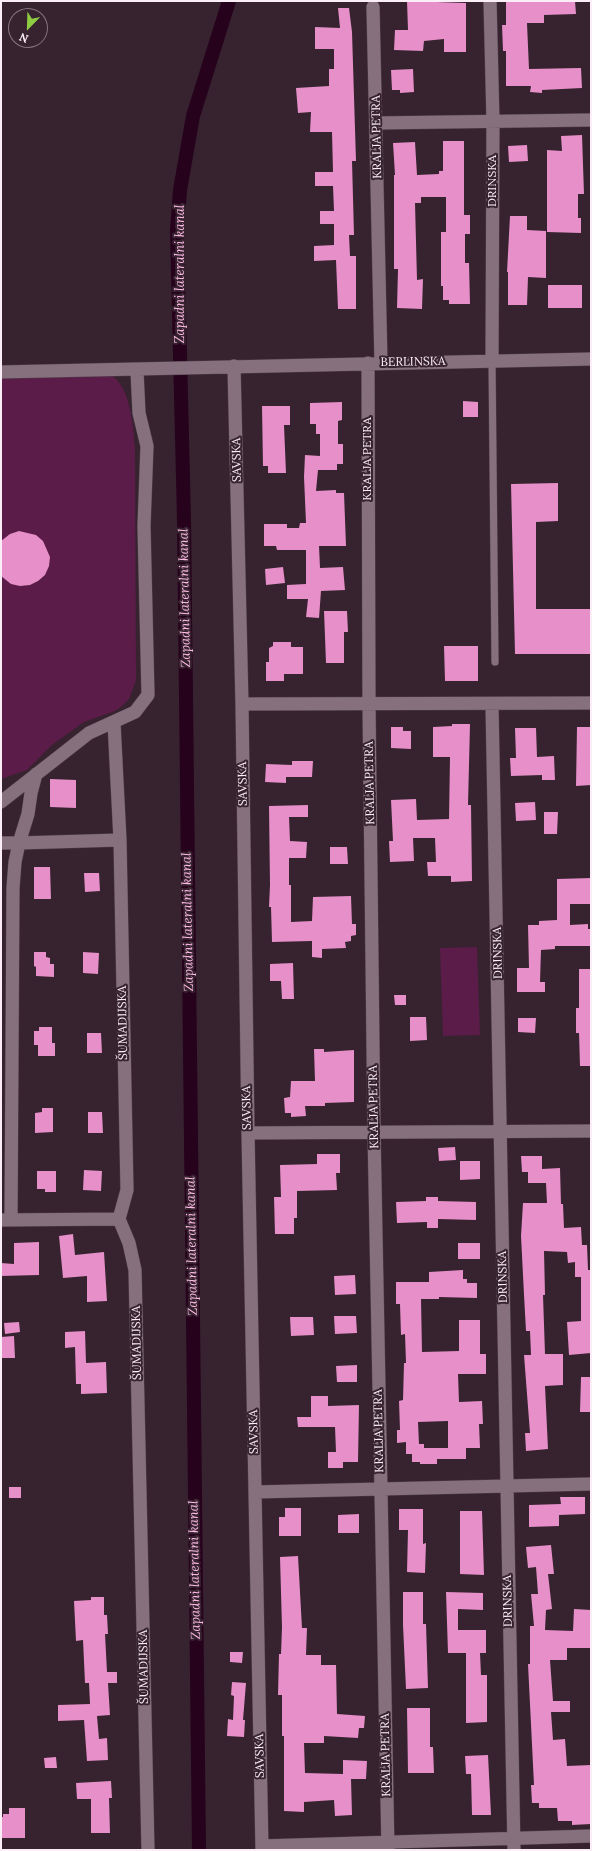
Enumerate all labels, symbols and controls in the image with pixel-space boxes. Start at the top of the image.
north arrow [8,8,48,48]
text: N [17,30,30,46]
street label: KRALJA PETRA [369,95,385,179]
street label: DRINSKA [486,155,500,207]
water label: Zapadni lateralni kanal [172,204,188,344]
street label: BERLINSKA [380,354,446,370]
street label: KRALJA PETRA [361,417,375,501]
street label: SAVSKA [229,438,245,482]
water label: Zapadni lateralni kanal [176,528,194,668]
street label: KRALJA PETRA [362,741,378,825]
street label: SAVSKA [235,762,251,806]
water label: Zapadni lateralni kanal [179,852,197,992]
street label: DRINSKA [490,927,506,979]
street label: ŠUMADIJSKA [115,986,131,1060]
street label: KRALJA PETRA [366,1065,382,1149]
street label: SAVSKA [239,1086,255,1130]
water label: Zapadni lateralni kanal [183,1176,201,1316]
street label: DRINSKA [495,1251,511,1303]
street label: ŠUMADIJSKA [129,1306,145,1380]
street label: KRALJA PETRA [371,1389,387,1473]
street label: SAVSKA [246,1410,262,1454]
water label: Zapadni lateralni kanal [186,1500,204,1640]
street label: DRINSKA [500,1575,516,1627]
street label: ŠUMADIJSKA [136,1630,152,1704]
street label: KRALJA PETRA [378,1713,394,1797]
street label: SAVSKA [252,1734,268,1778]

